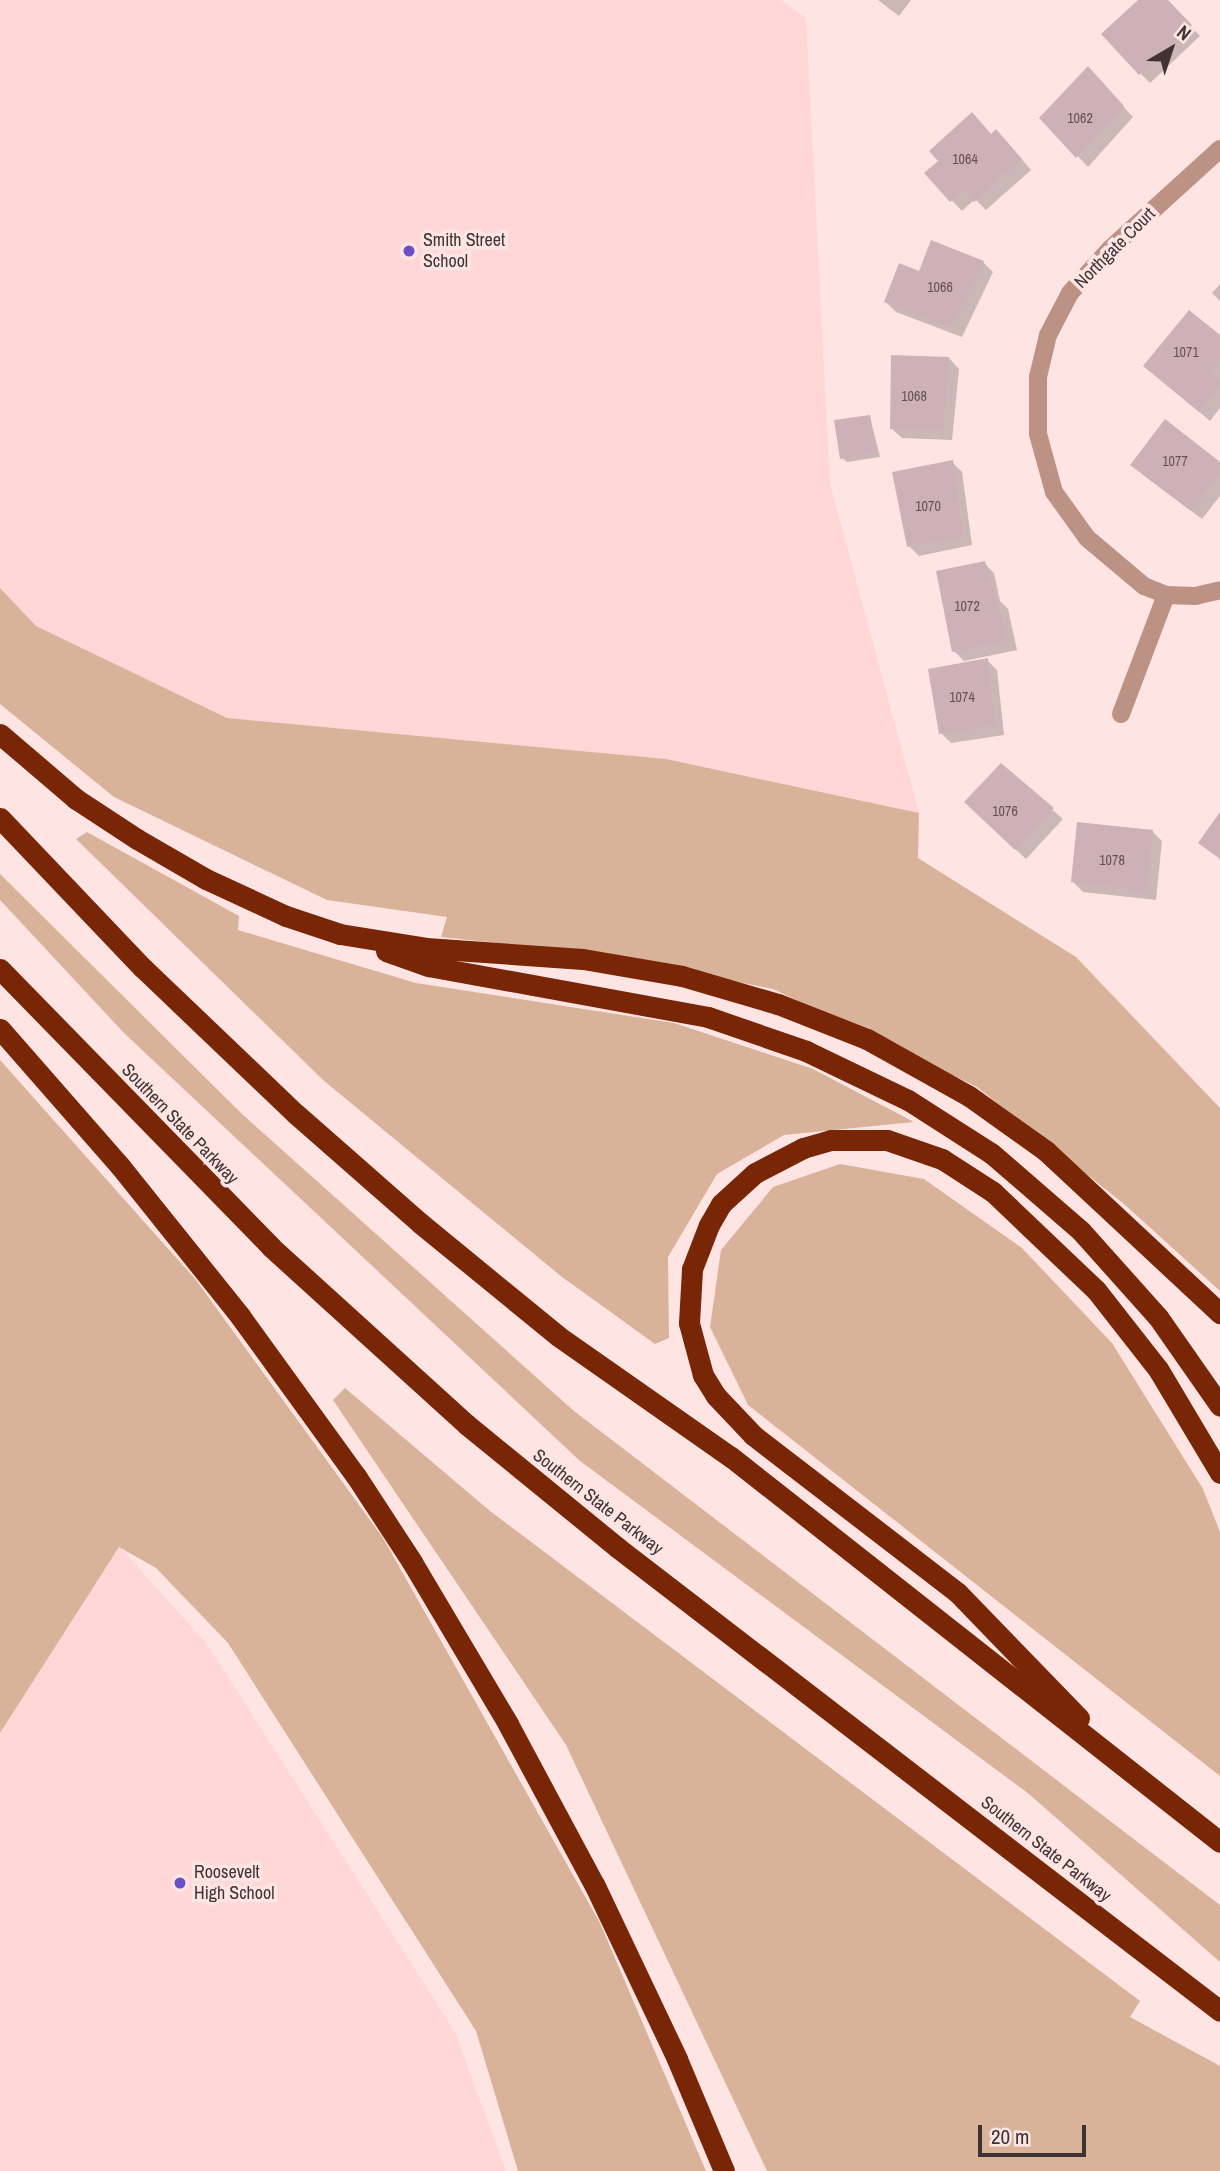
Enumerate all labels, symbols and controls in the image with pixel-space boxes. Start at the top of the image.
north arrow [1136,14,1206,84]
text: N [1172,19,1197,46]
house number: 1062 [1067,110,1093,126]
house number: 1064 [952,151,978,167]
street label: Northgate Court [1070,203,1160,293]
place label: Smith Street School [423,230,505,272]
marker: Smith Street School [401,243,417,259]
house number: 1066 [927,279,953,295]
house number: 1071 [1173,344,1199,360]
house number: 1068 [901,388,927,404]
house number: 1077 [1162,453,1188,469]
house number: 1070 [915,498,941,514]
house number: 1072 [954,598,980,614]
house number: 1074 [949,689,975,705]
house number: 1076 [992,803,1018,819]
house number: 1078 [1099,852,1125,868]
street label: Southern State Parkway [117,1059,243,1189]
street label: Southern State Parkway [529,1444,667,1560]
street label: Southern State Parkway [977,1791,1115,1907]
place label: Roosevelt High School [194,1862,274,1904]
marker: Roosevelt High School [172,1875,188,1891]
scale bar [982,2112,1090,2156]
text: 20 m [991,2122,1029,2151]

